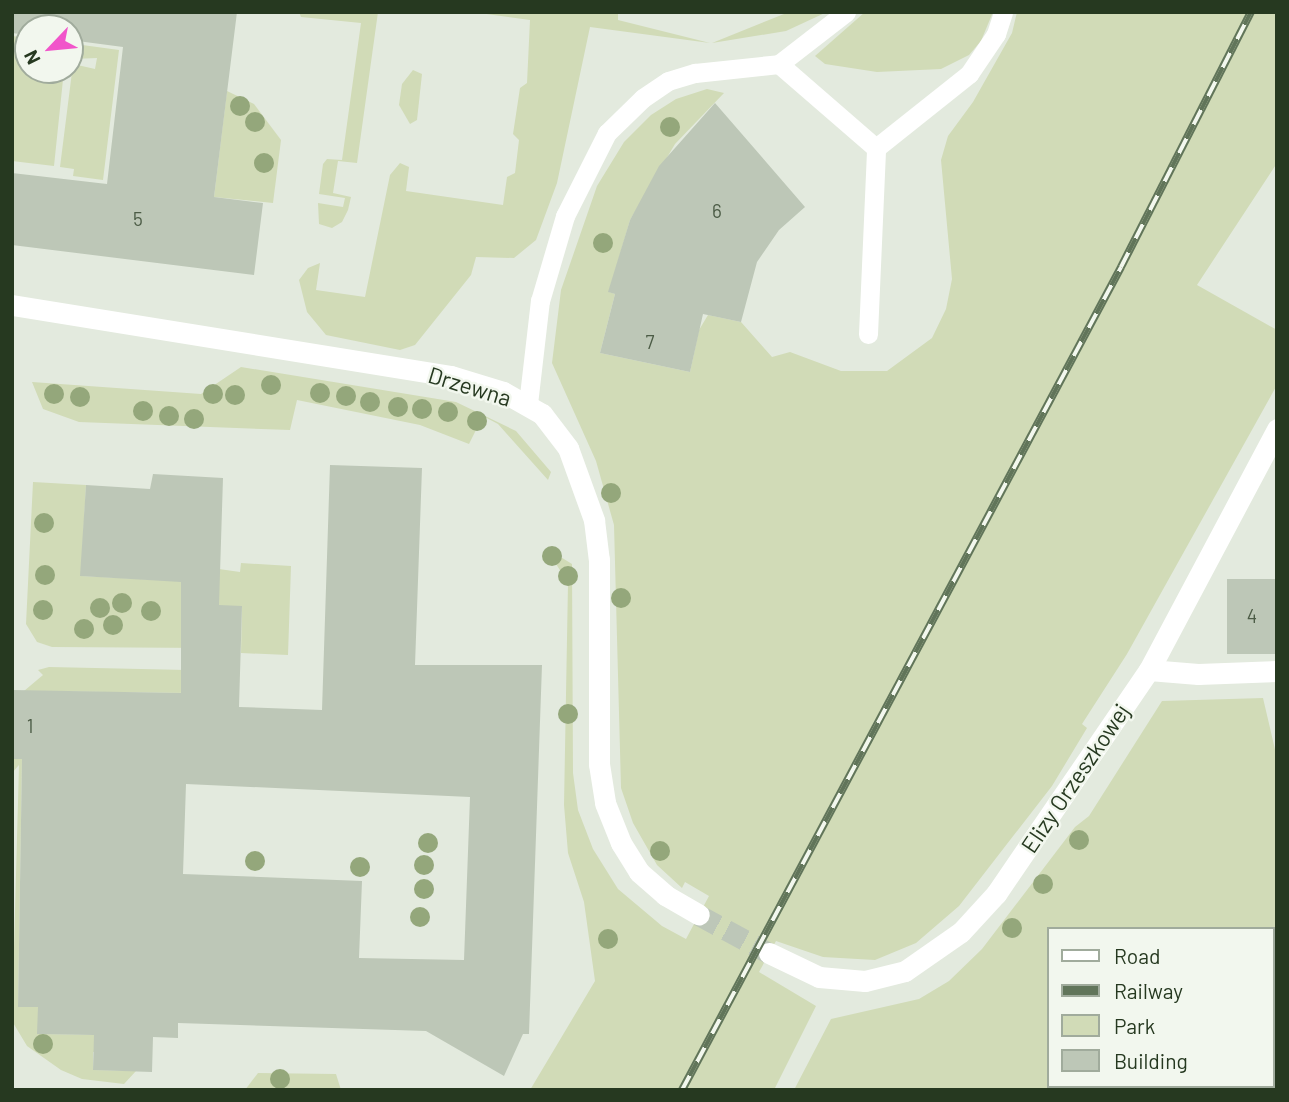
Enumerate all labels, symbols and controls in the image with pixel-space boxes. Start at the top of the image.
north arrow [14,14,84,84]
text: N [18,47,45,68]
house number: 6 [712,200,722,222]
house number: 5 [133,208,143,230]
house number: 7 [646,331,654,353]
street label: Drzewna [425,360,515,412]
house number: 4 [1247,605,1257,627]
street label: Elizy Orzeszkowej [1015,698,1135,858]
house number: 1 [27,715,33,737]
legend [1048,927,1275,1088]
text: Road [1114,943,1160,968]
text: Railway [1114,978,1183,1003]
text: Park [1114,1013,1155,1038]
text: Building [1114,1048,1188,1073]

